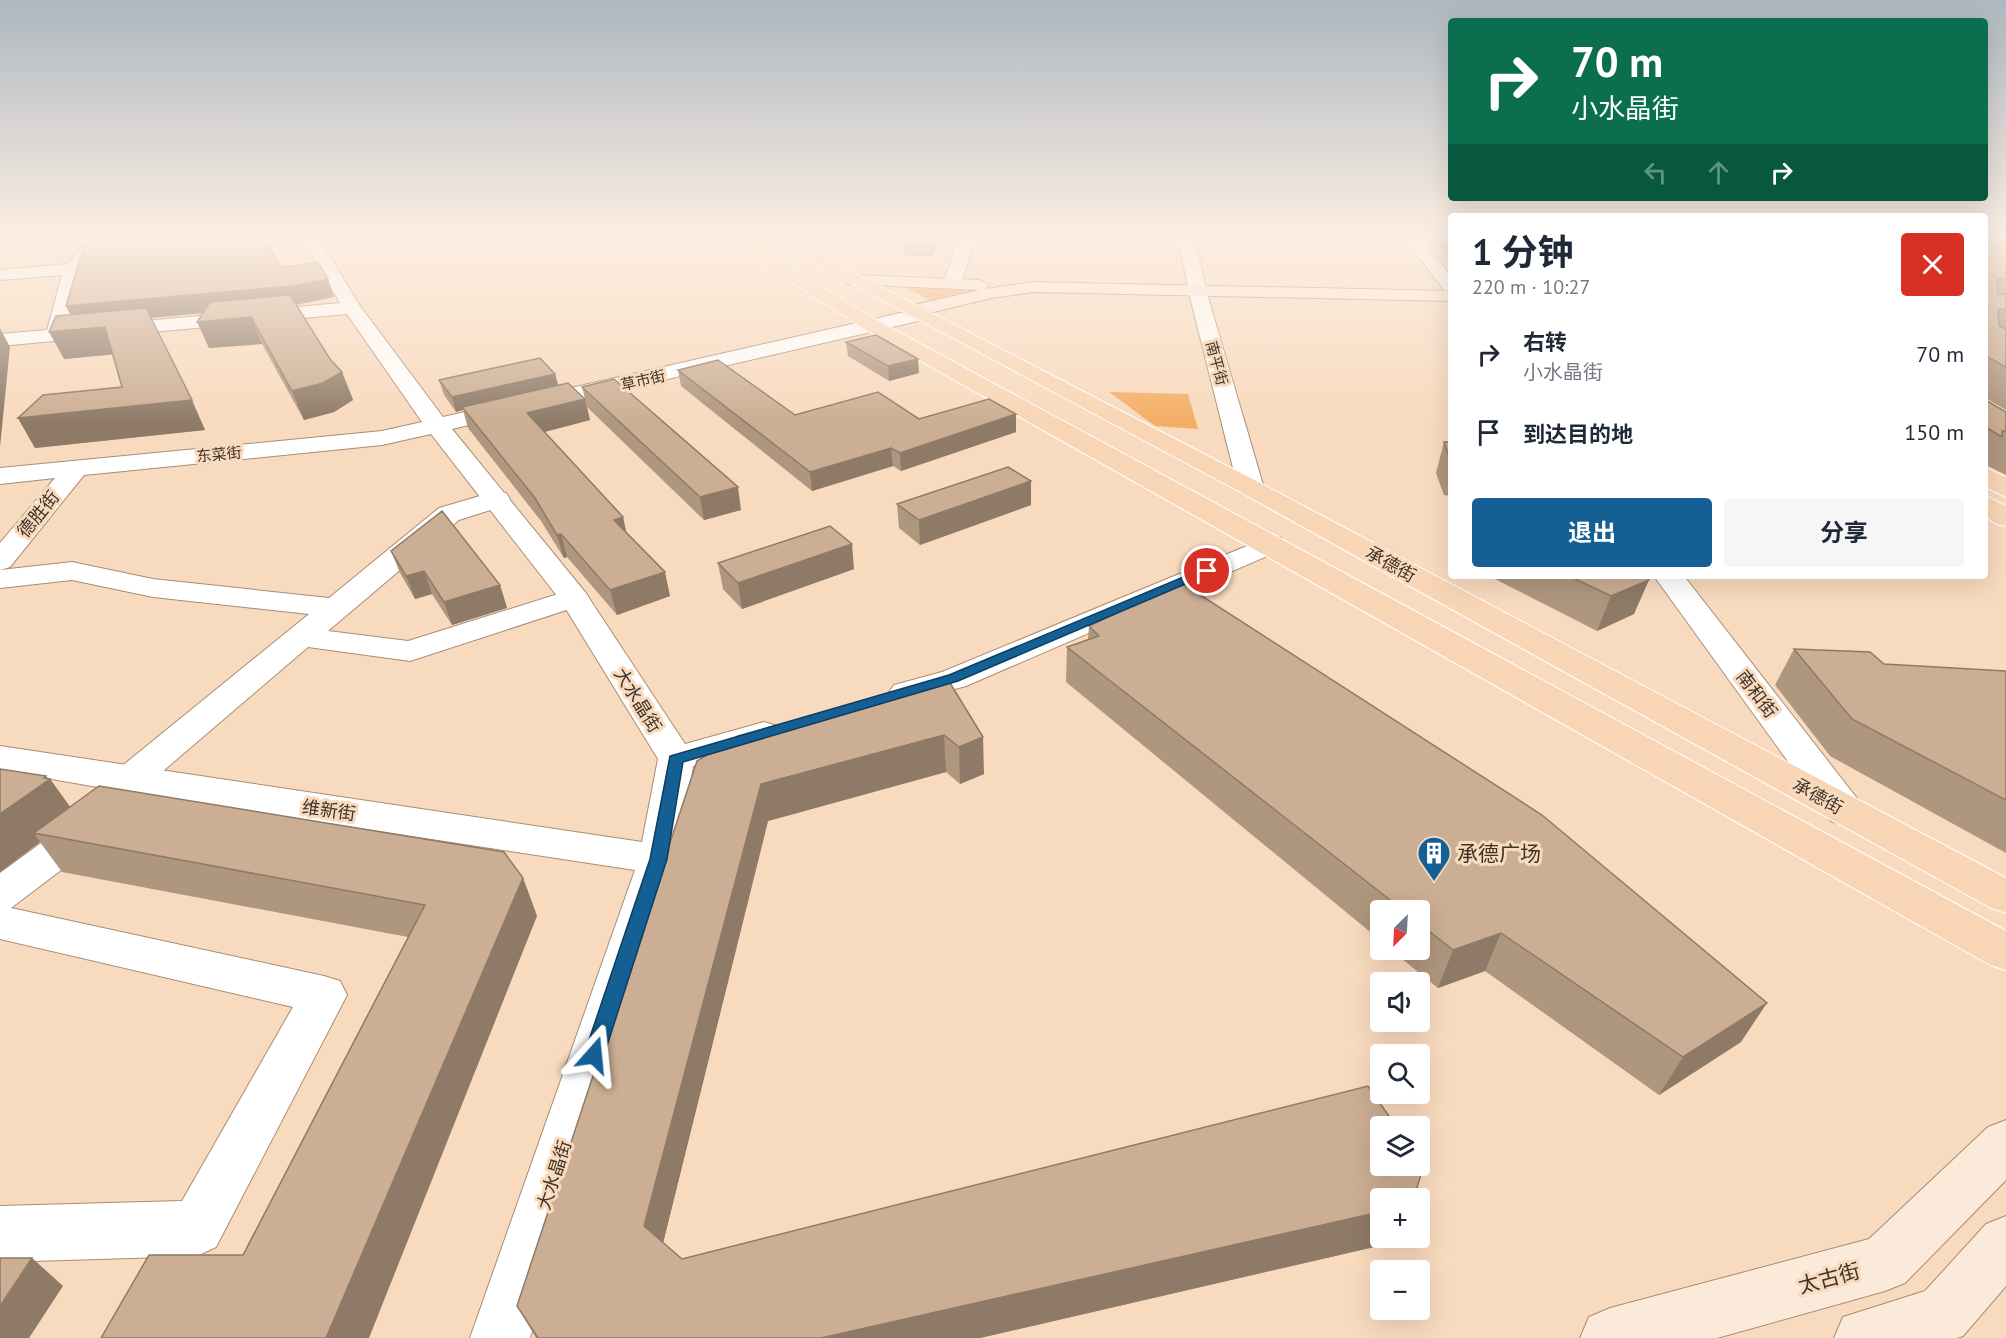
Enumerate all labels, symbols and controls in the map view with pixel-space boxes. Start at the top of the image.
text: 70 m [1571,34,1663,89]
icon: right [1472,42,1550,120]
text: 小水晶街 [1571,91,1679,125]
icon: left [1639,156,1672,189]
icon: ahead [1702,156,1735,189]
icon: right [1765,156,1798,189]
text: 1 分钟 [1472,228,1574,275]
button: close [1901,233,1964,296]
text: 220 m · 10:27 [1472,274,1590,300]
text: 右转 [1523,328,1567,356]
icon: right [1472,338,1505,371]
street label: 南平街 [1202,339,1232,387]
text: 70 m [1916,340,1964,368]
text: 小水晶街 [1523,359,1603,385]
street label: 草市街 [619,366,667,394]
icon: arrive [1472,416,1505,449]
text: 150 m [1904,418,1964,446]
text: 到达目的地 [1523,420,1633,448]
street label: 东菜街 [196,443,242,465]
street label: 德胜街 [12,486,64,542]
button: 退出 [1472,498,1712,567]
button: 分享 [1724,498,1964,567]
street label: 承德街 [1362,541,1420,587]
pin [1181,545,1232,596]
icon: arrive [1190,554,1223,587]
street label: 大水晶街 [609,663,667,737]
street label: 南和街 [1732,666,1782,722]
street label: 承德街 [1789,773,1847,819]
street label: 维新街 [301,795,357,825]
building icon: 承德广场 [1416,835,1452,882]
place label: 承德广场 [1457,840,1541,867]
north arrow [1370,900,1430,960]
map controls [1370,900,1430,1320]
button: sound [1370,972,1430,1032]
position arrow [562,1023,626,1087]
button: search [1370,1044,1430,1104]
button: layers [1370,1116,1430,1176]
street label: 大水晶街 [532,1137,576,1213]
button: + [1370,1188,1430,1248]
street label: 太古街 [1795,1257,1863,1299]
button: − [1370,1260,1430,1320]

